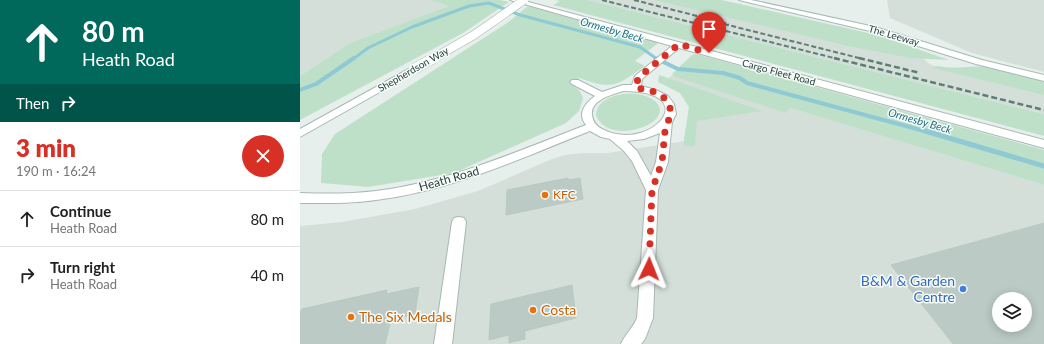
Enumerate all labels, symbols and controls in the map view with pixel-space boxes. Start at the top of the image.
pin [692,12,726,53]
text: 80 m [82,14,145,48]
water label: Ormesby Beck [579,14,646,45]
icon: ahead [16,16,68,68]
icon: arrive [698,18,720,40]
street label: The Leeway [867,22,922,48]
street label: Shepherdson Way [376,44,451,94]
text: Heath Road [82,48,175,70]
street label: Cargo Fleet Road [741,56,817,88]
icon: right [57,92,79,114]
text: Then [16,94,49,112]
water label: Ormesby Beck [887,105,954,136]
text: 3 min [16,133,76,162]
button: close [242,135,284,177]
text: 190 m · 16:24 [16,163,96,179]
street label: Heath Road [417,163,481,194]
place label: KFC [553,187,576,202]
marker: KFC [540,190,550,200]
text: Continue [50,202,111,220]
icon: ahead [16,208,38,230]
text: 80 m [250,210,284,228]
text: Heath Road [50,220,117,236]
position arrow [628,248,670,290]
text: Turn right [50,258,115,276]
icon: right [16,264,38,286]
text: 40 m [250,266,284,284]
place label: B&M & Garden Centre [861,272,955,305]
text: Heath Road [50,276,117,292]
marker: B&M & Garden Centre [958,284,968,294]
map controls [992,292,1032,332]
button: layers [992,292,1032,332]
place label: Costa [541,301,576,318]
marker: Costa [528,305,538,315]
place label: The Six Medals [359,308,452,325]
marker: The Six Medals [346,312,356,322]

